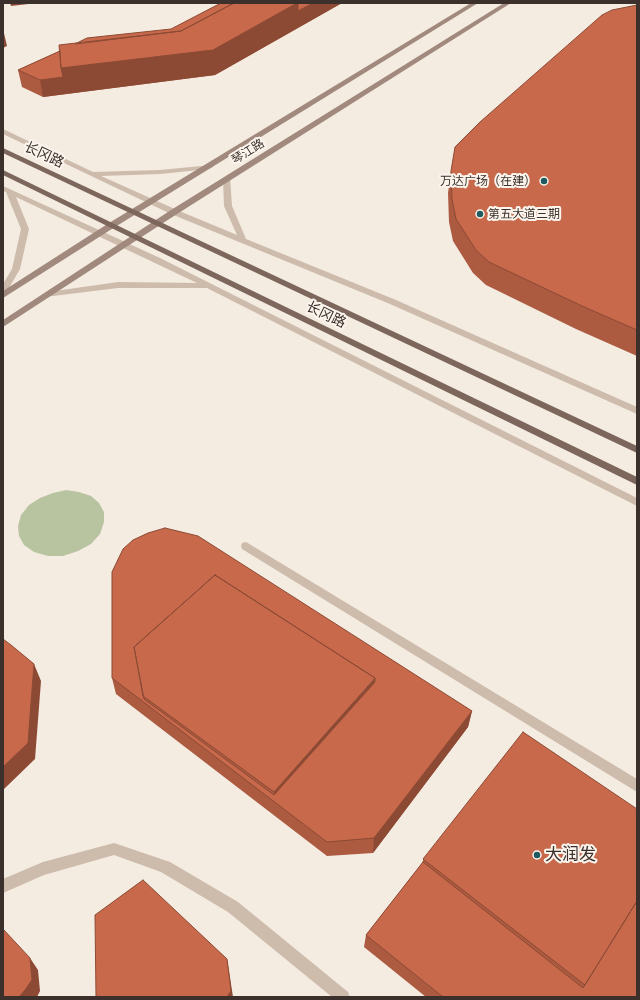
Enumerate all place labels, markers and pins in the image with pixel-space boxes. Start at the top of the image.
place label: 万达广场（在建） [440,174,536,188]
marker: 万达广场（在建） [539,176,549,186]
place label: 第五大道三期 [488,207,560,221]
marker: 第五大道三期 [475,209,485,219]
place label: 大润发 [545,845,596,865]
marker: 大润发 [532,850,542,860]

